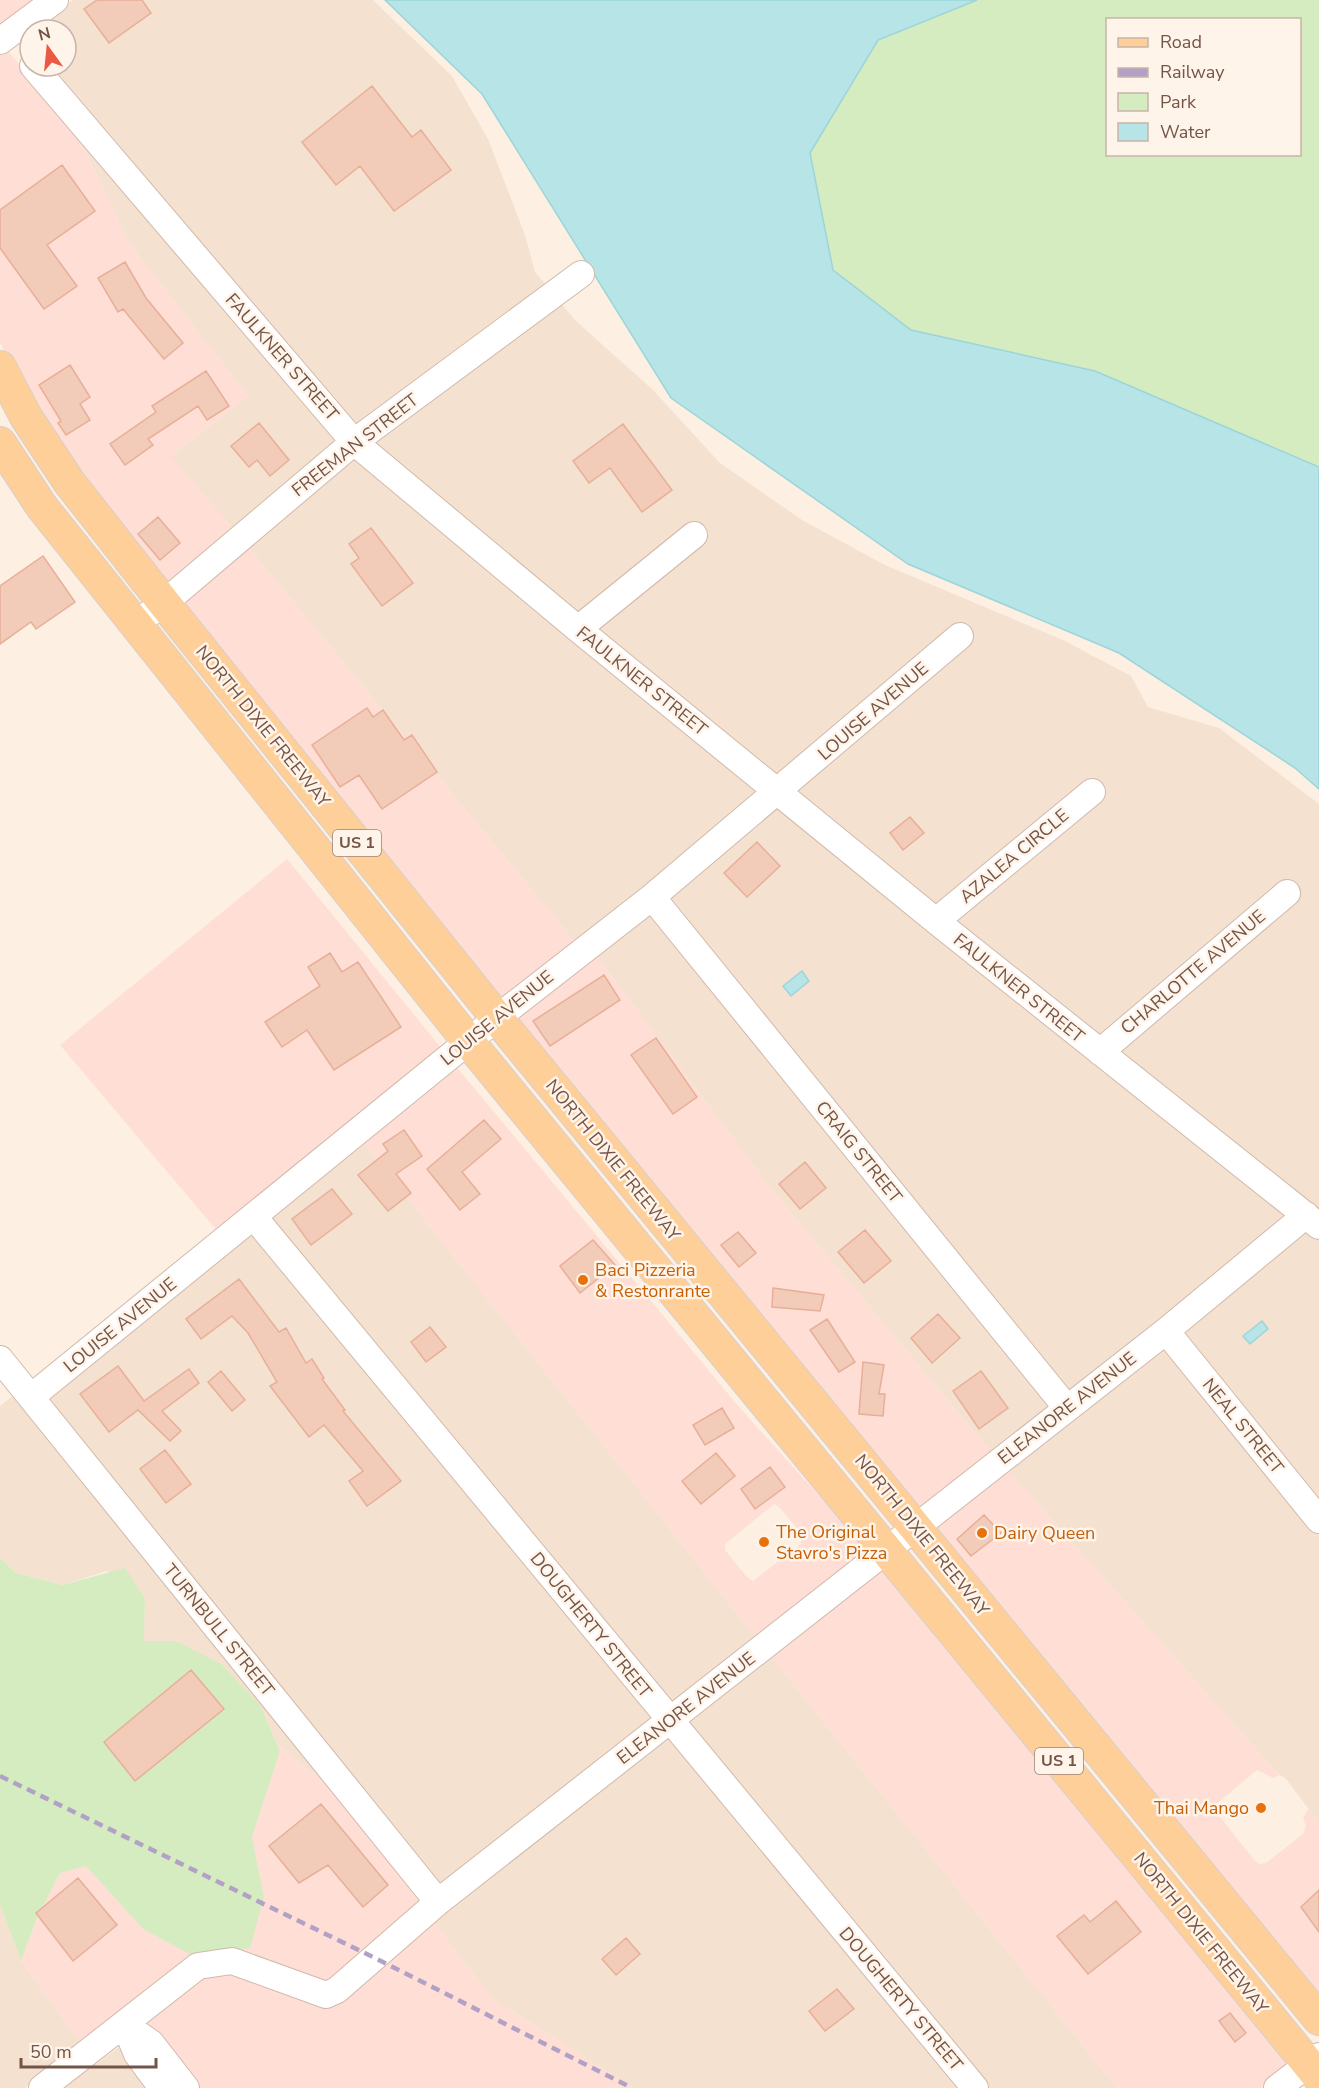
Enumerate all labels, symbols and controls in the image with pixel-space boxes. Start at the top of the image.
north arrow [18,18,78,78]
legend [1106,18,1301,156]
text: N [36,22,53,47]
text: Road [1160,30,1202,54]
text: Railway [1160,60,1225,84]
text: Park [1160,90,1197,114]
text: Water [1160,120,1211,144]
street label: FAULKNER STREET [220,288,344,426]
street label: FREEMAN STREET [287,388,423,502]
street label: FAULKNER STREET [572,621,713,741]
street label: NORTH DIXIE FREEWAY [190,640,336,812]
street label: LOUISE AVENUE [813,656,933,766]
street label: AZALEA CIRCLE [954,803,1074,909]
road number: US 1 [333,830,381,856]
street label: CHARLOTTE AVENUE [1116,904,1270,1040]
street label: FAULKNER STREET [949,928,1090,1048]
street label: LOUISE AVENUE [436,965,558,1071]
street label: NORTH DIXIE FREEWAY [540,1074,686,1246]
street label: CRAIG STREET [810,1096,908,1208]
place label: Baci Pizzeria & Restonrante [595,1258,710,1303]
street label: LOUISE AVENUE [59,1272,181,1378]
marker: Baci Pizzeria & Restonrante [576,1273,590,1287]
street label: ELEANORE AVENUE [993,1346,1141,1470]
street label: NEAL STREET [1197,1373,1289,1479]
street label: NORTH DIXIE FREEWAY [849,1449,995,1621]
place label: The Original Stavro's Pizza [776,1520,887,1565]
place label: Dairy Queen [994,1521,1095,1545]
marker: Dairy Queen [975,1526,989,1540]
marker: The Original Stavro's Pizza [757,1535,771,1549]
street label: DOUGHERTY STREET [525,1547,657,1703]
street label: TURNBULL STREET [158,1559,280,1701]
street label: ELEANORE AVENUE [612,1646,760,1770]
road number: US 1 [1035,1748,1083,1774]
place label: Thai Mango [1154,1796,1249,1820]
marker: Thai Mango [1254,1801,1268,1815]
street label: NORTH DIXIE FREEWAY [1128,1847,1274,2019]
street label: DOUGHERTY STREET [834,1922,968,2076]
scale bar [21,2031,156,2069]
text: 50 m [30,2040,72,2064]

